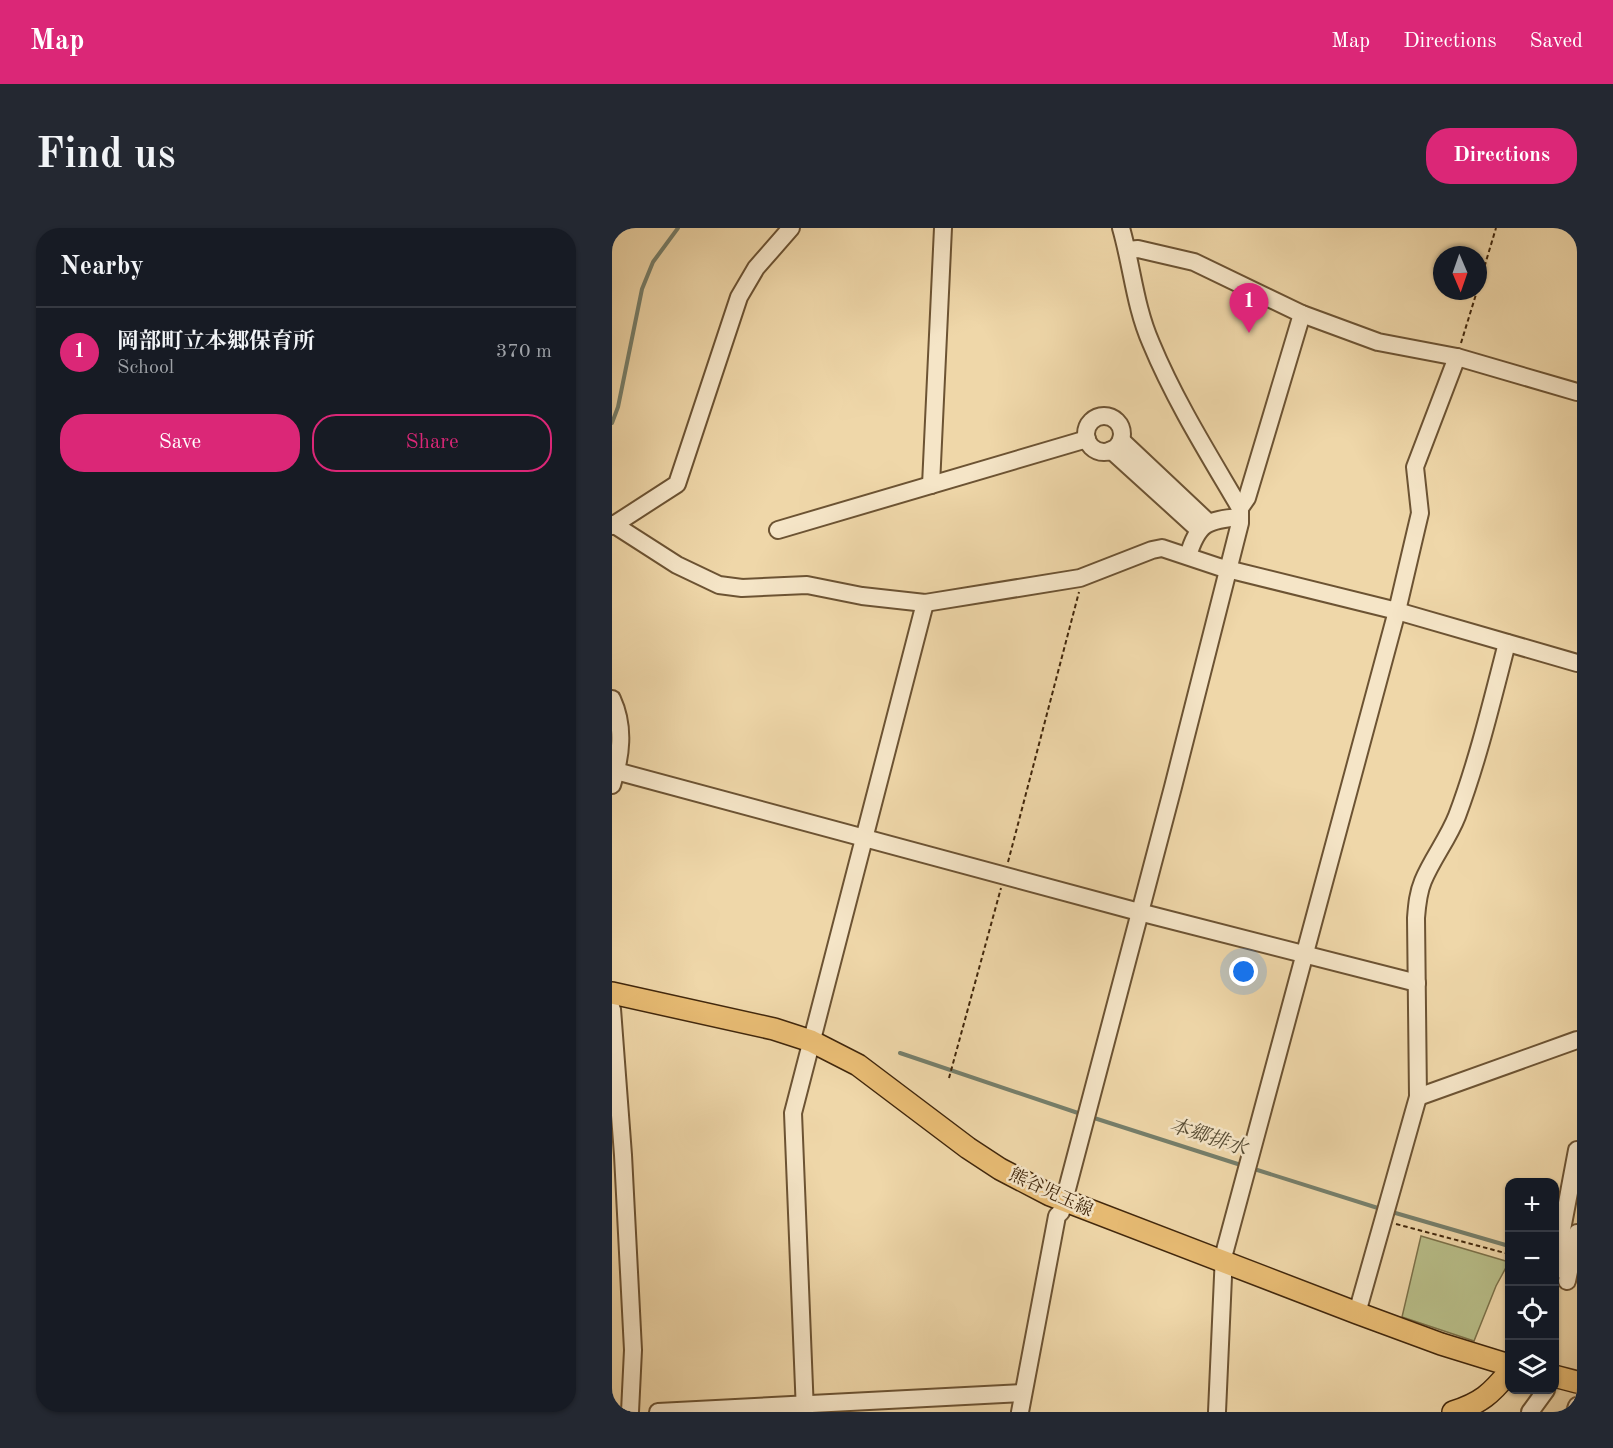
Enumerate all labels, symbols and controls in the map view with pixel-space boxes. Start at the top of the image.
text: Map [30,28,84,56]
text: Map [1331,31,1370,52]
text: Directions [1403,31,1497,52]
text: Saved [1530,31,1583,52]
button: Directions [1426,128,1577,184]
text: Find us [36,135,175,177]
north arrow [1433,246,1487,300]
text: Nearby [60,254,144,280]
pin: 1 [1230,284,1268,333]
text: 岡部町立本郷保育所 [117,331,315,353]
text: 1 [74,342,85,362]
text: 370 m [496,342,552,362]
text: School [117,358,174,378]
button: Save [60,414,300,472]
button: Share [312,414,552,472]
your location [1229,957,1258,986]
water label: 本郷排水 [1167,1114,1252,1160]
street label: 熊谷児玉線 [1006,1164,1096,1220]
map controls [1505,1178,1559,1394]
button: + [1505,1178,1559,1232]
button: − [1505,1232,1559,1286]
button: locate [1505,1286,1559,1340]
button: layers [1505,1340,1559,1394]

